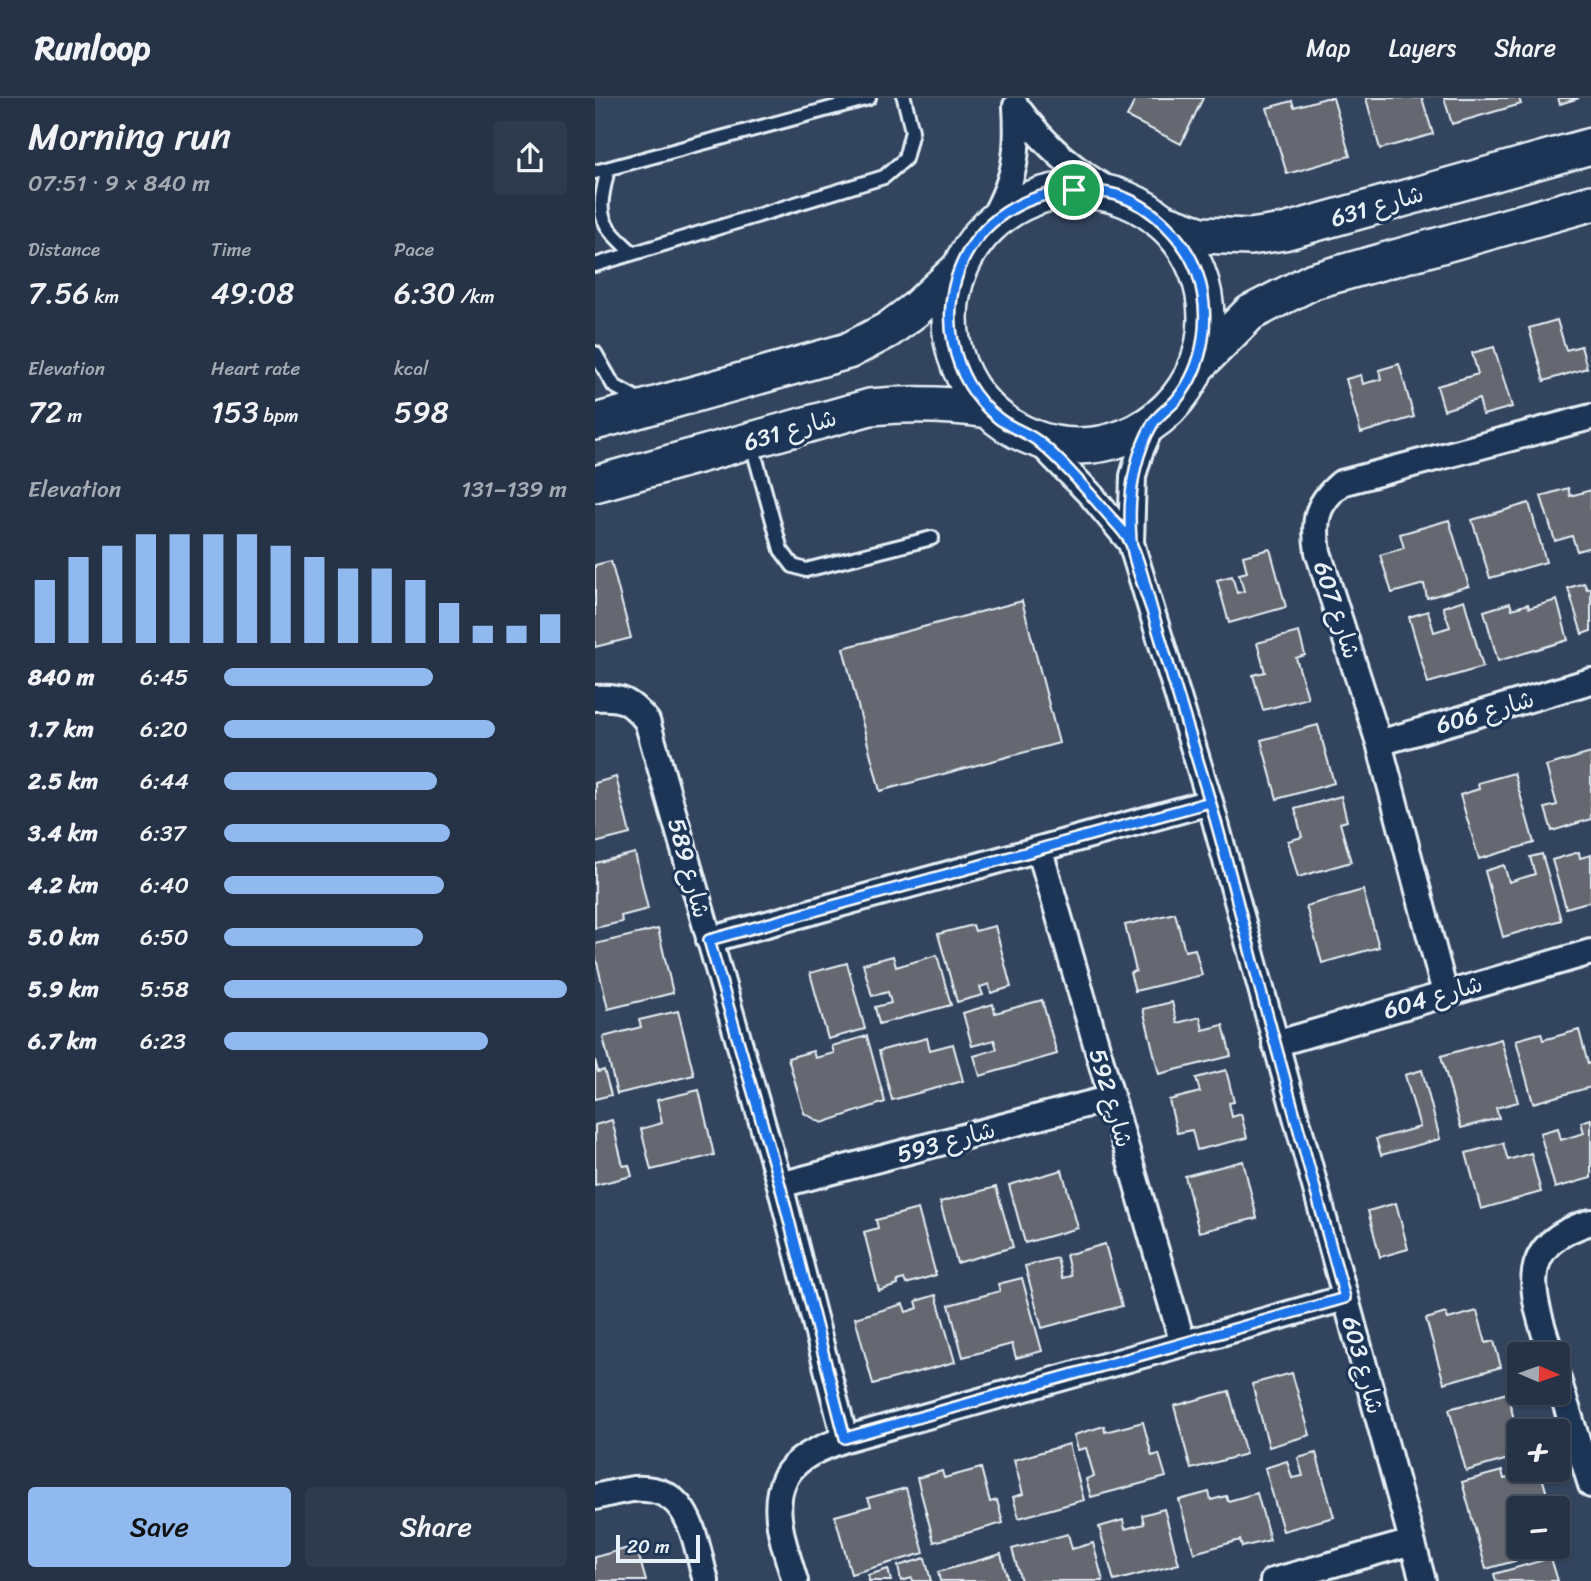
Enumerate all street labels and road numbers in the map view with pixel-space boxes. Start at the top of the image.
street label: شارع 631 [1325,173,1429,239]
street label: شارع 631 [738,397,842,463]
street label: شارع 607 [1301,556,1373,664]
street label: شارع 606 [1431,678,1539,746]
street label: شارع 589 [656,813,722,923]
street label: شارع 604 [1378,963,1488,1031]
street label: شارع 592 [1077,1043,1145,1153]
street label: شارع 593 [892,1109,1000,1175]
street label: شارع 603 [1330,1311,1396,1419]

